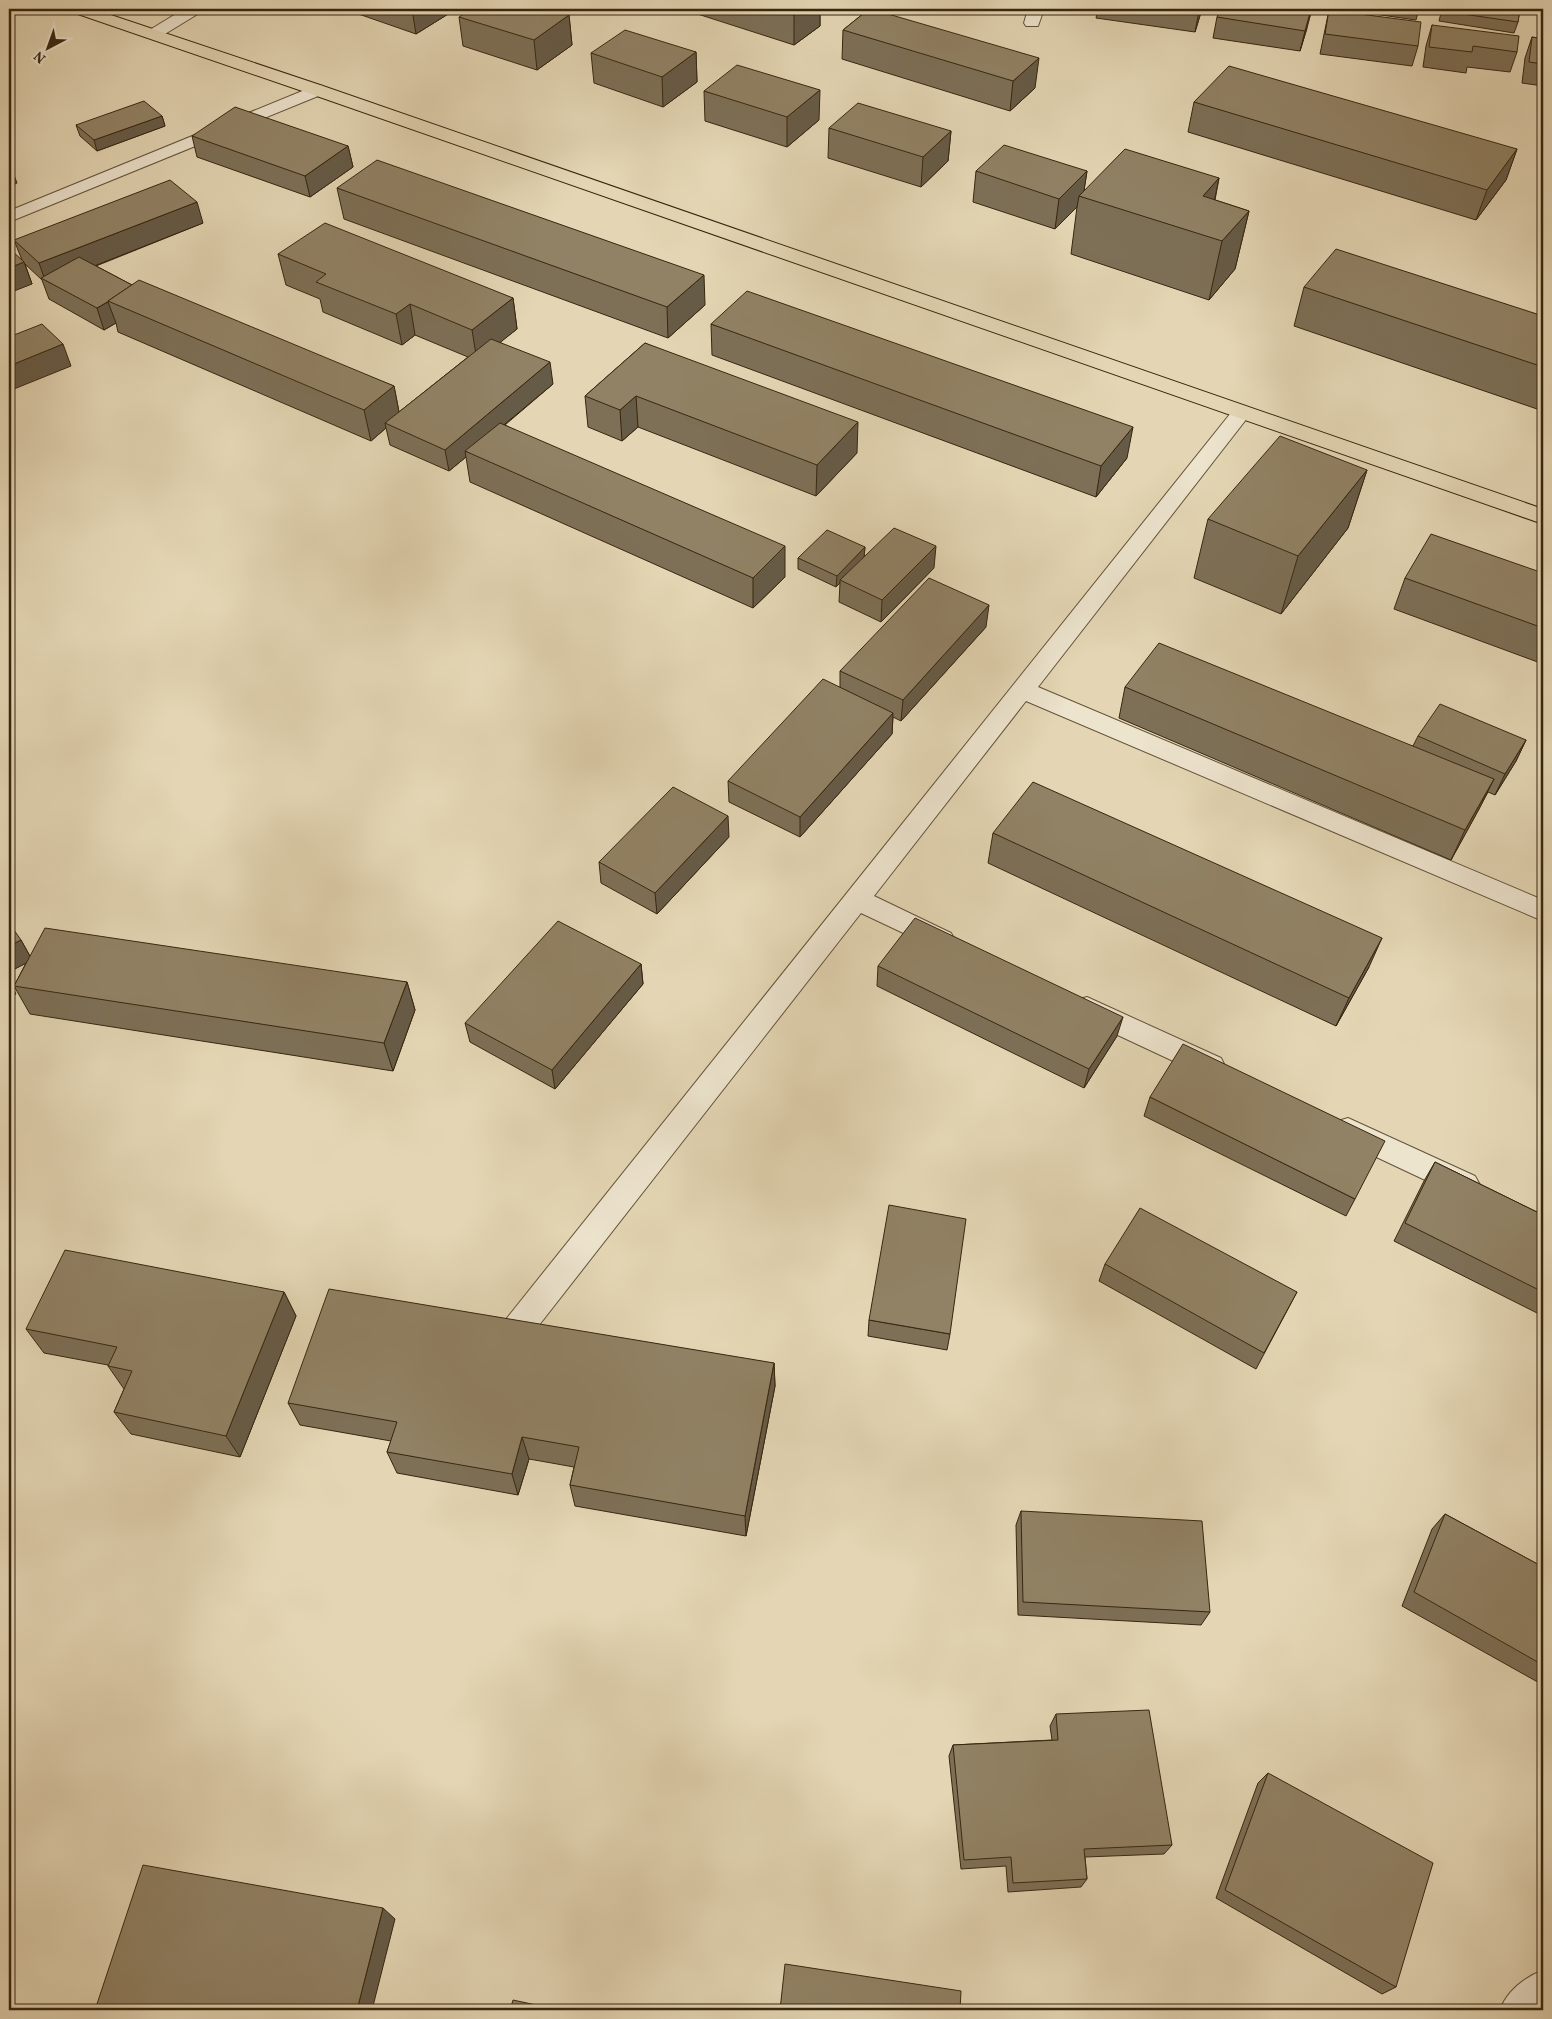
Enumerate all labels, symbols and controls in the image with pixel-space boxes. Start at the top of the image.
north arrow [22,22,72,72]
text: N [30,46,51,67]

